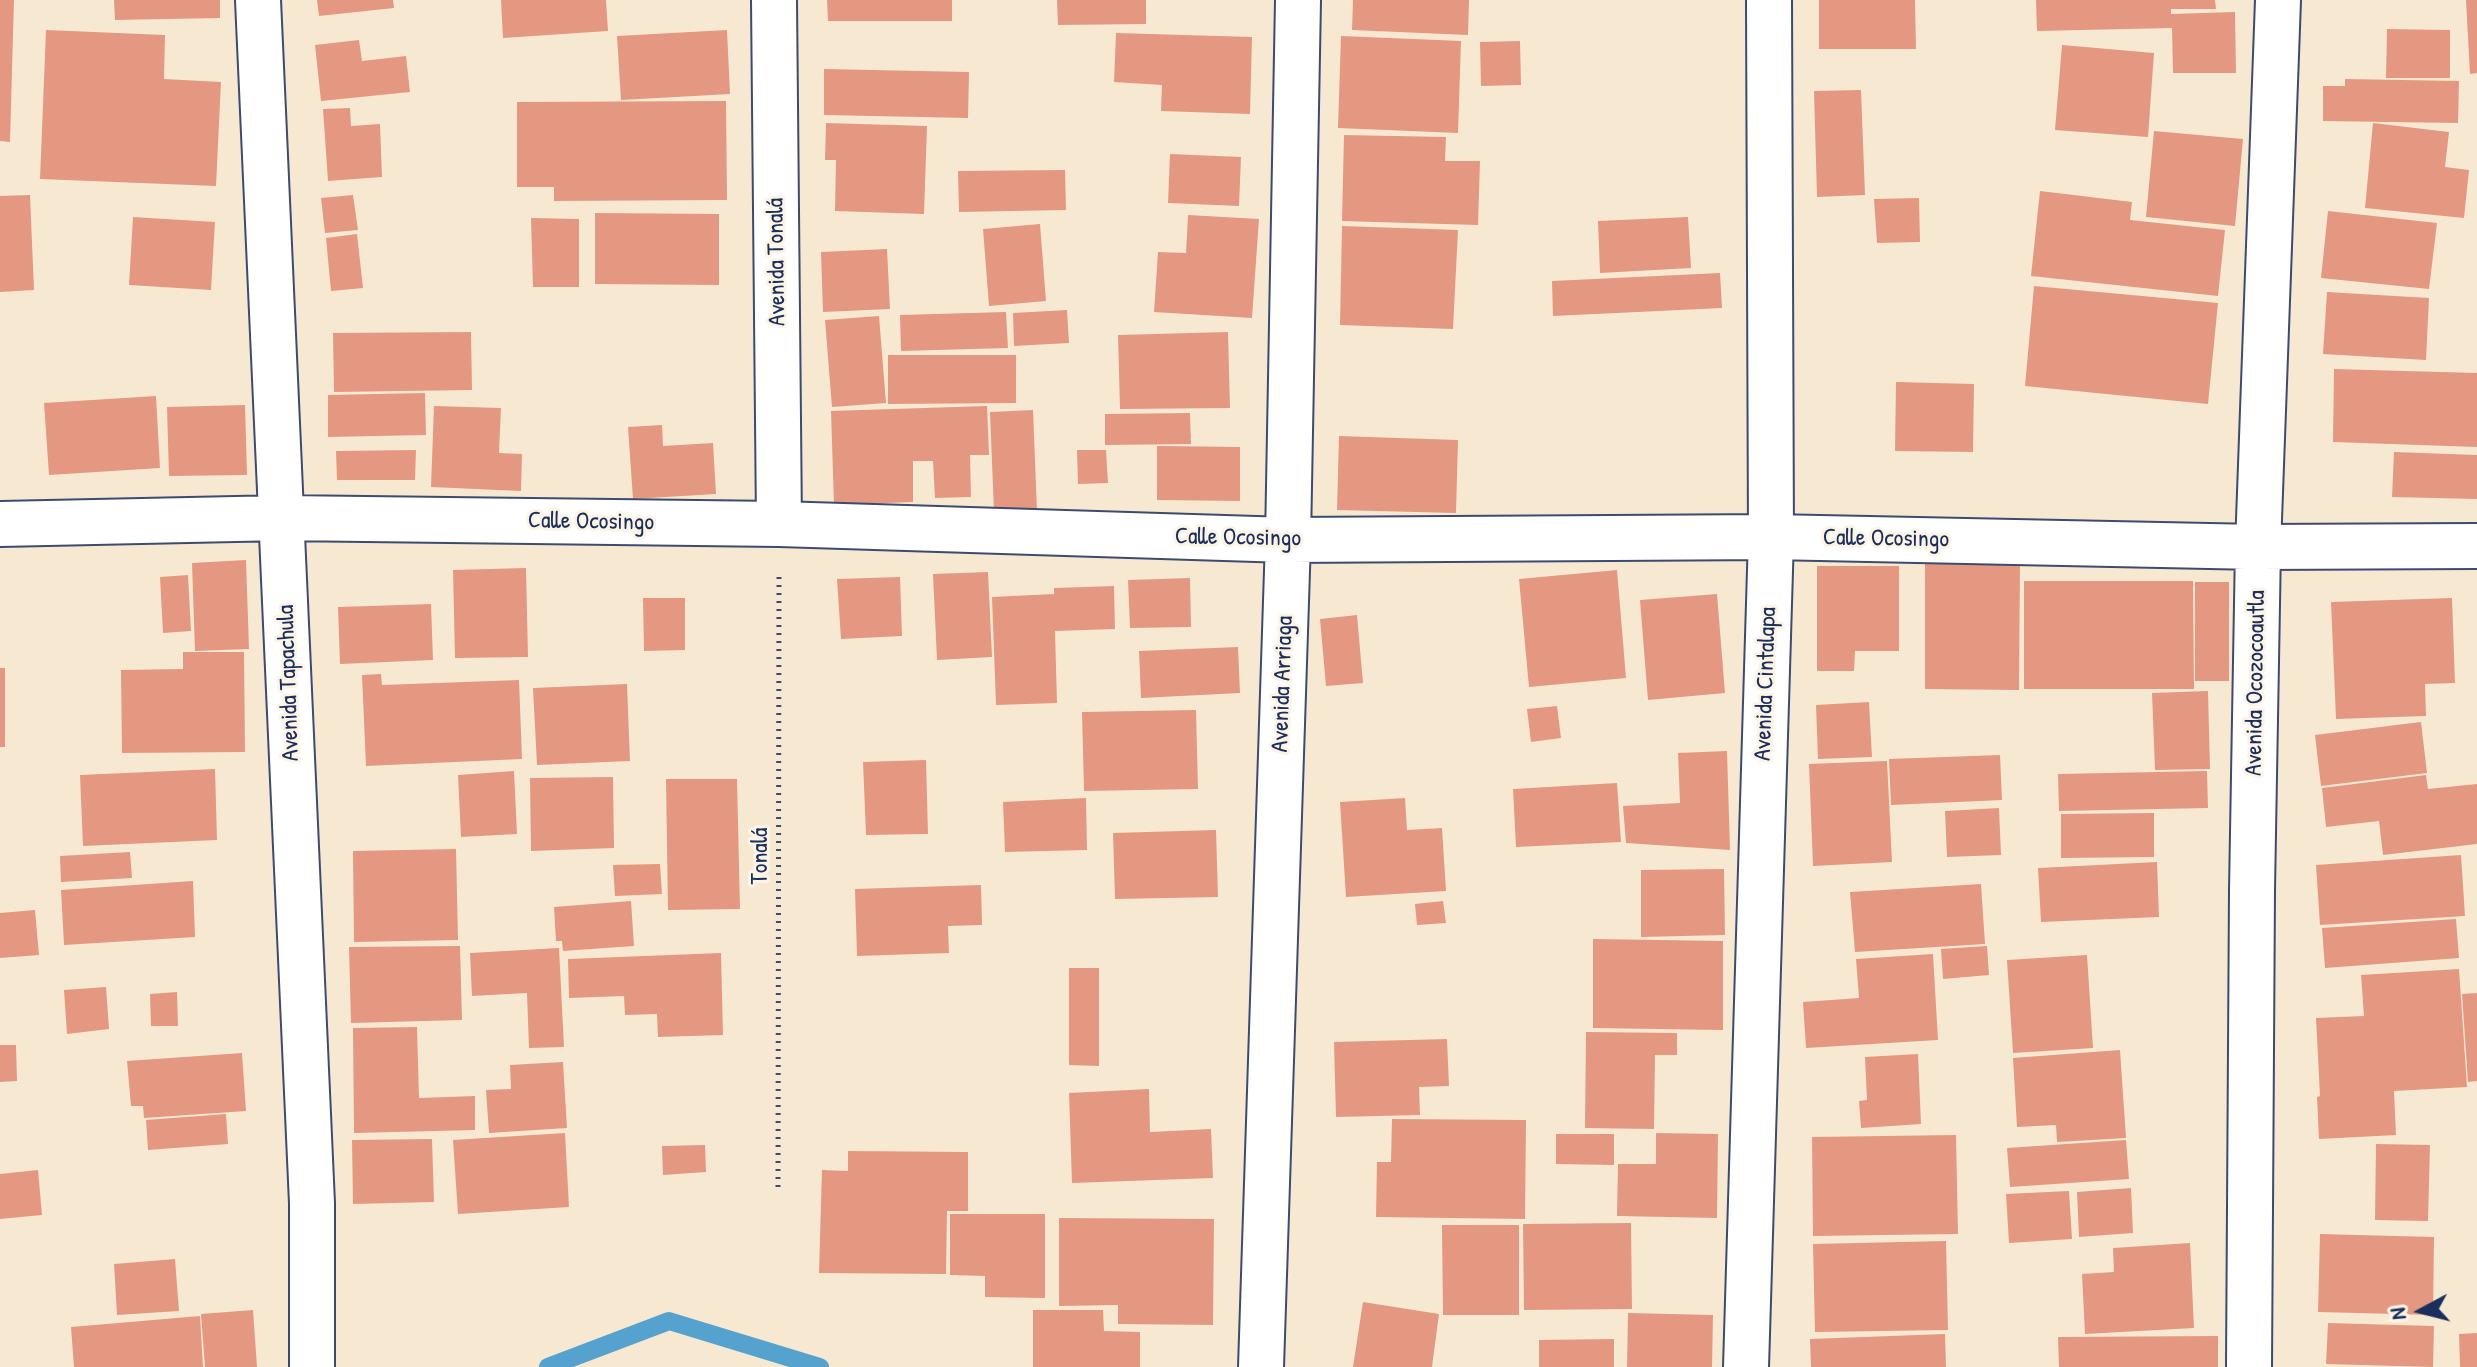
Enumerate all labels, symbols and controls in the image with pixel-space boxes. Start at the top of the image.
street label: Avenida Tonalá [761,198,793,326]
street label: Calle Ocosingo [528,507,654,537]
street label: Calle Ocosingo [1175,523,1301,553]
street label: Calle Ocosingo [1823,524,1949,554]
street label: Avenida Ocozocoautla [2240,590,2272,776]
street label: Avenida Tapachula [272,604,306,762]
street label: Avenida Cintalapa [1749,607,1783,761]
street label: Avenida Arriaga [1266,615,1300,753]
street label: Tonalá [747,828,775,884]
north arrow [2381,1271,2461,1351]
text: N [2382,1306,2413,1322]

